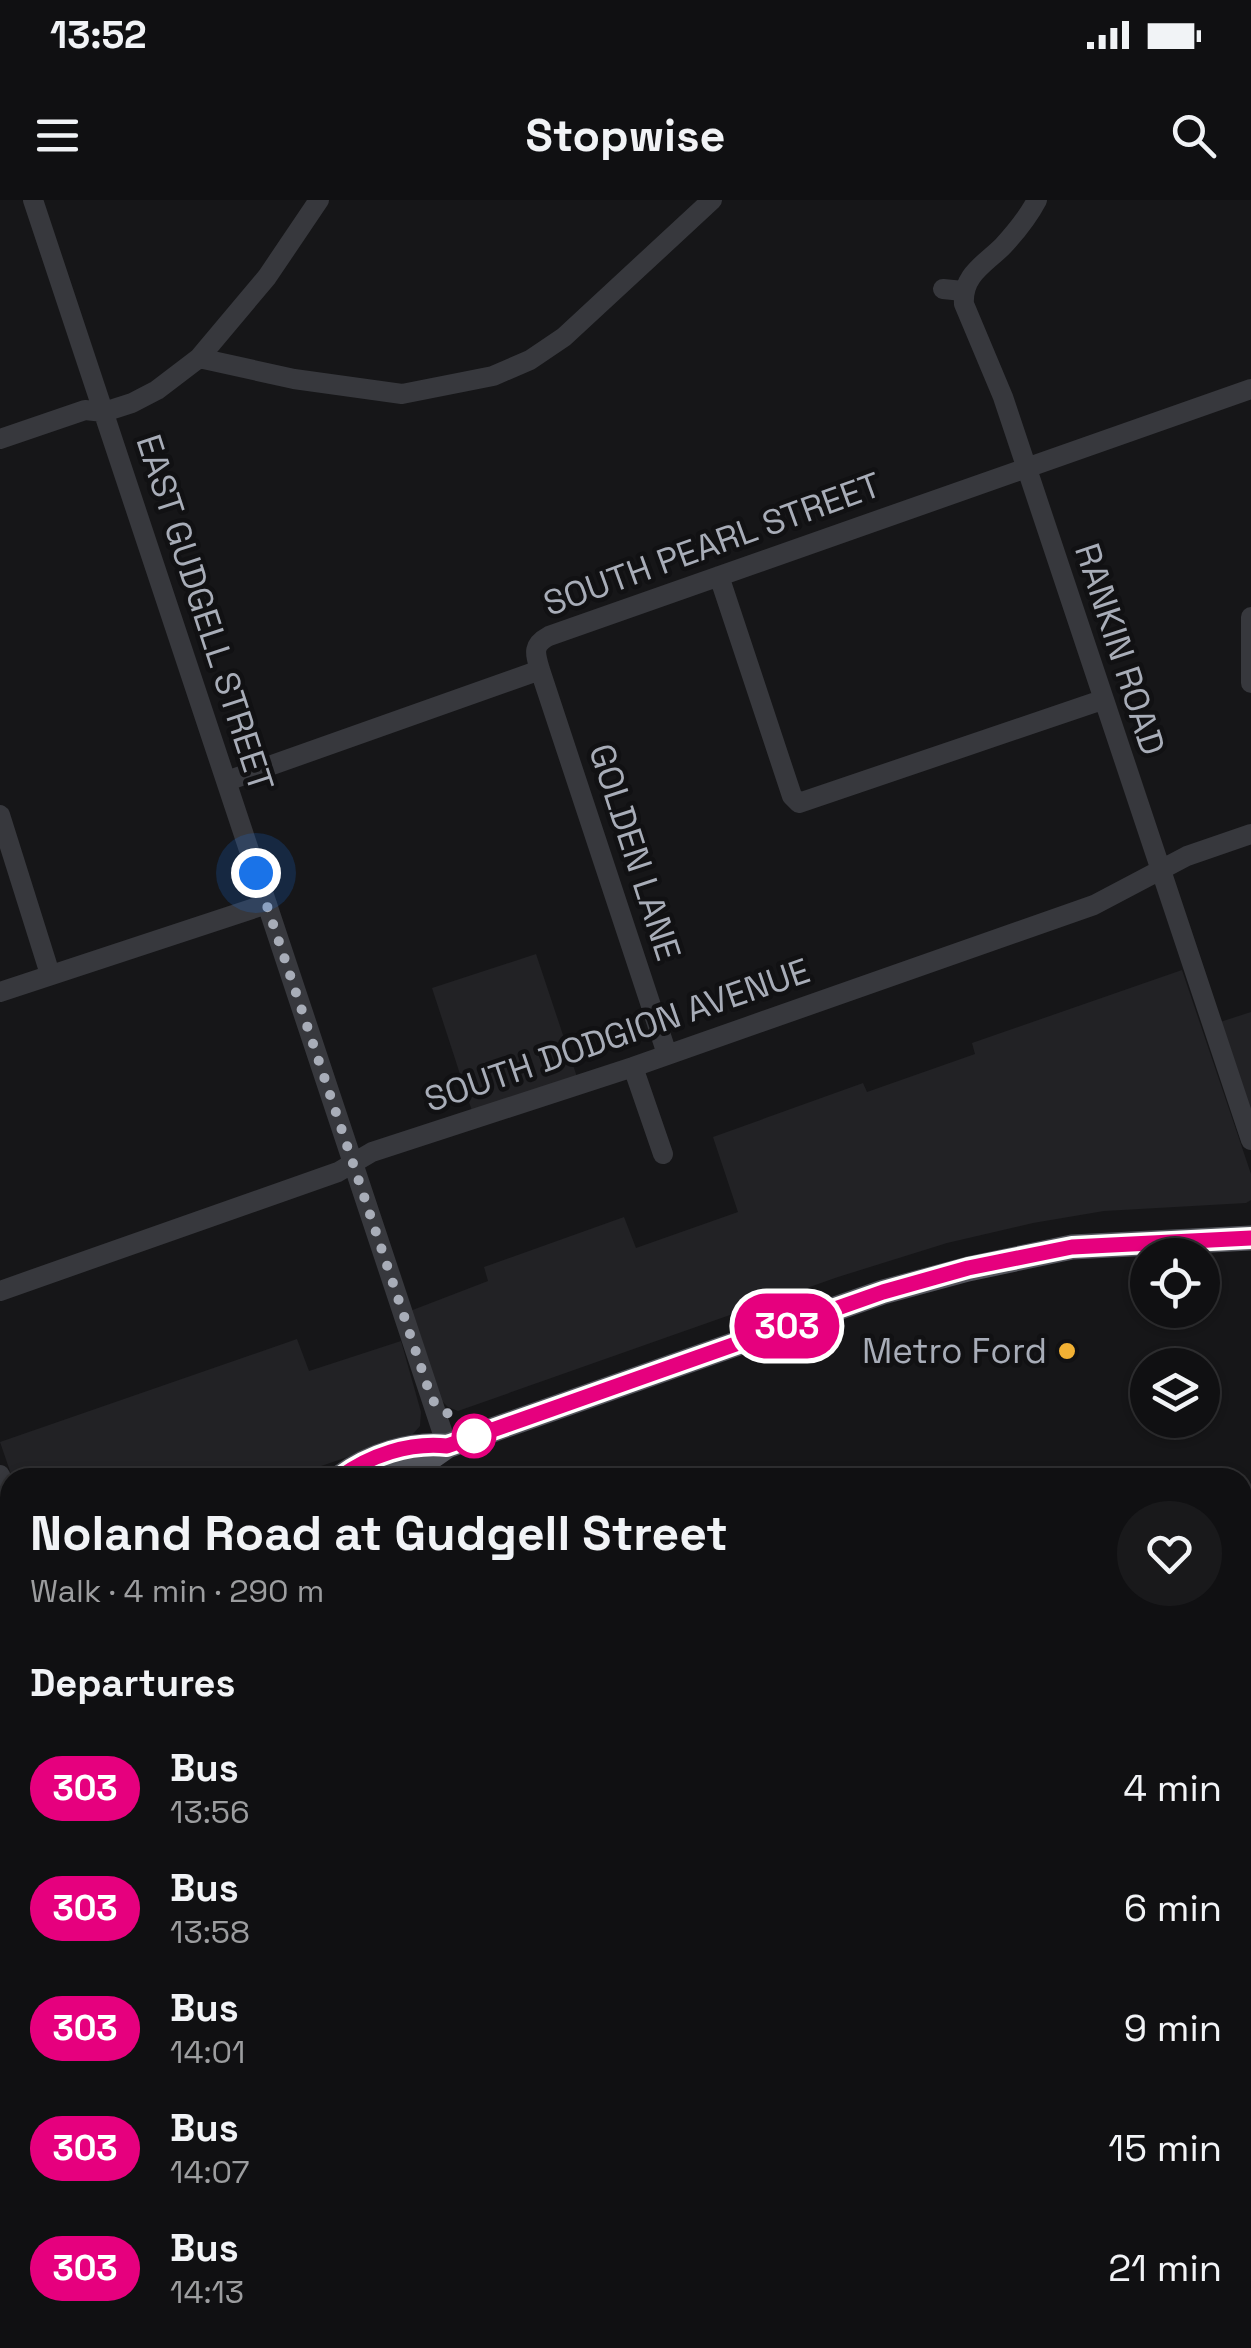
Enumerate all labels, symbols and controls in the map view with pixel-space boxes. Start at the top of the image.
text: 13:52 [50,11,147,59]
text: Stopwise [526,107,725,164]
icon: menu [30,108,85,163]
icon: search [1166,108,1221,163]
street label: EAST GUDGELL STREET [127,429,283,797]
street label: SOUTH PEARL STREET [537,462,887,626]
street label: RANKIN ROAD [1065,538,1175,760]
street label: GOLDEN LANE [579,738,691,966]
your location [231,848,281,898]
street label: SOUTH DODGION AVENUE [419,948,815,1122]
map controls [1130,1238,1220,1438]
button: locate [1130,1238,1220,1328]
line badge: 303 [730,1294,844,1358]
text: 303 [754,1304,820,1348]
place label: Metro Ford [862,1329,1047,1373]
marker: Metro Ford [1056,1340,1078,1362]
button: layers [1130,1348,1220,1438]
unlabelled marker [453,1415,495,1457]
button: heart [1117,1501,1222,1606]
text: Noland Road at Gudgell Street [30,1503,728,1564]
text: Walk · 4 min · 290 m [30,1571,324,1611]
text: Departures [30,1659,235,1707]
text: Bus [170,1744,239,1792]
text: 4 min [1123,1764,1222,1812]
text: 303 [52,1766,118,1810]
text: 13:56 [170,1792,250,1832]
text: Bus [170,1864,239,1912]
text: 6 min [1124,1884,1222,1932]
text: 303 [52,1886,118,1930]
text: 13:58 [170,1912,250,1952]
text: Bus [170,1984,239,2032]
text: 9 min [1124,2004,1222,2052]
text: 303 [52,2006,118,2050]
text: 14:01 [170,2032,245,2072]
text: Bus [170,2104,239,2152]
text: 15 min [1108,2124,1222,2172]
text: 303 [52,2126,118,2170]
text: 14:07 [170,2152,249,2192]
text: Bus [170,2224,239,2272]
text: 21 min [1108,2244,1222,2292]
text: 303 [52,2246,118,2290]
text: 14:13 [170,2272,244,2312]

